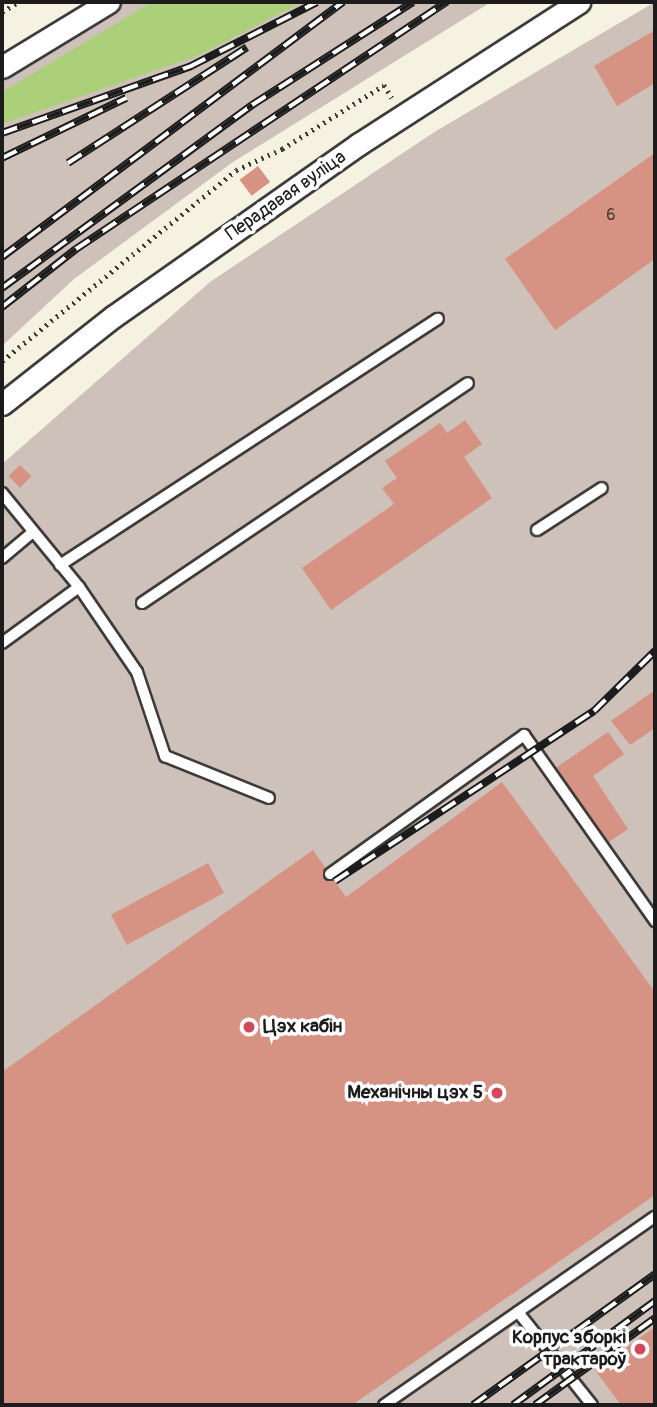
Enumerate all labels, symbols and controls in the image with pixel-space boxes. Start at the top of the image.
street label: Перадавая вуліца [221,146,351,246]
house number: 6 [606,205,616,225]
place label: Цэх кабін [263,1016,342,1038]
marker: Цэх кабін [241,1019,257,1035]
place label: Механічны цэх 5 [347,1082,483,1104]
marker: Механічны цэх 5 [489,1085,505,1101]
place label: Корпус зборкі трактароў [512,1327,626,1371]
marker: Корпус зборкі трактароў [632,1341,648,1357]

